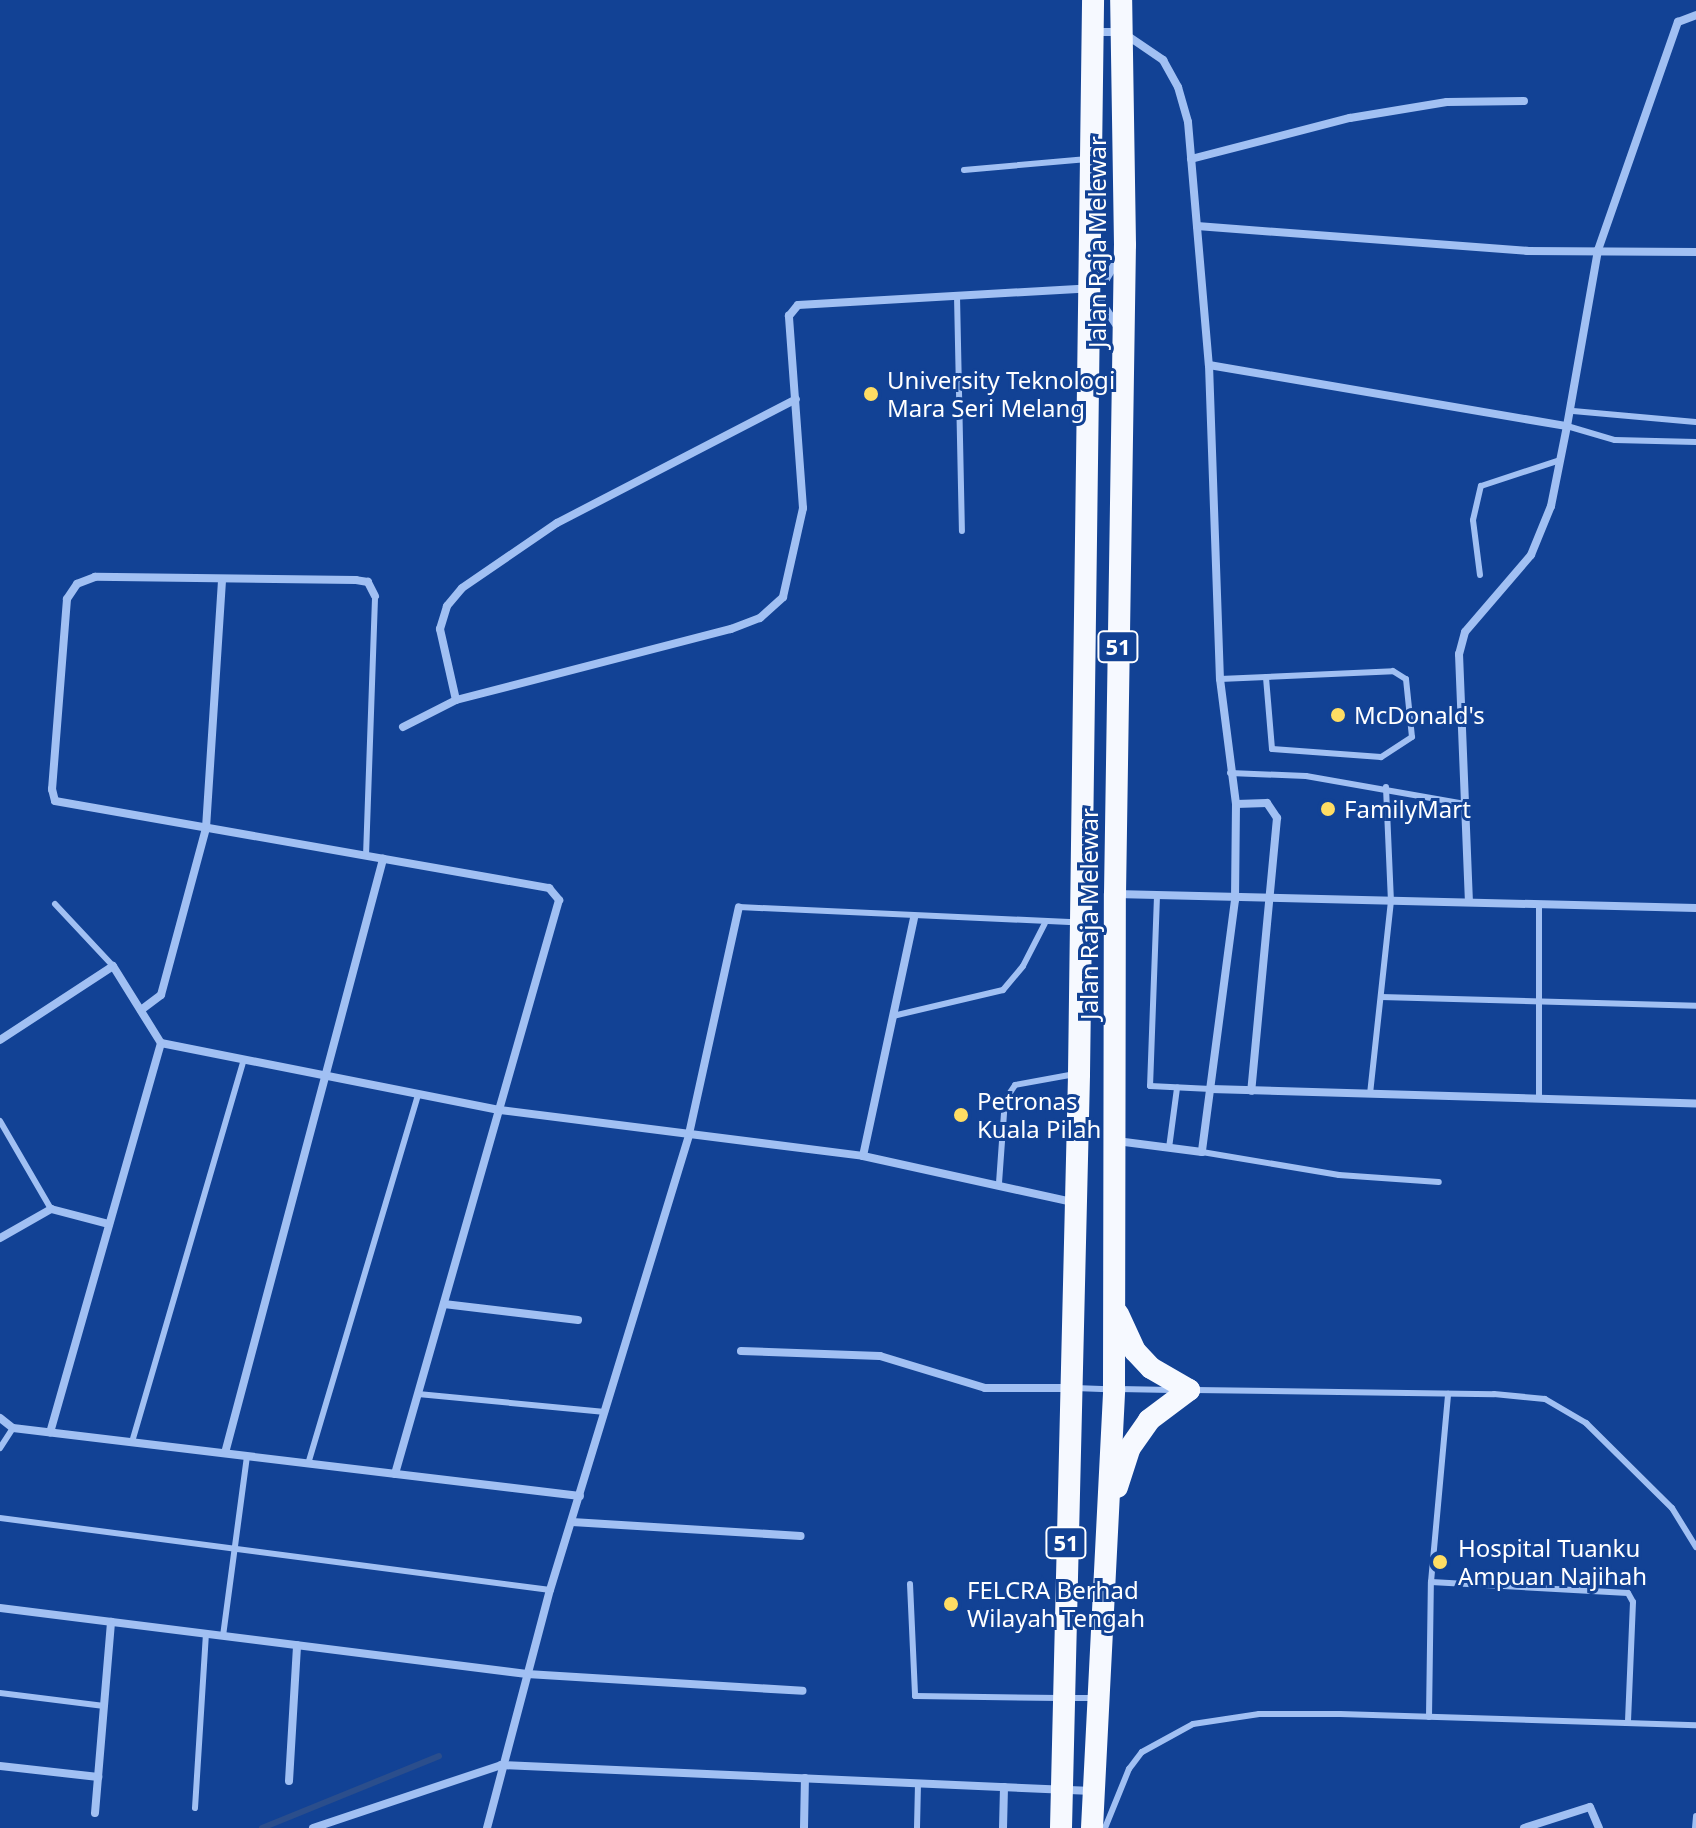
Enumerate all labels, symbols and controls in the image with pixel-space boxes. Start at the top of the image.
street label: Jalan Raja Melewar [1083,136,1111,348]
place label: University Teknologi Mara Seri Melang [887,366,1115,422]
marker: University Teknologi Mara Seri Melang [862,385,880,403]
road number: 51 [1096,629,1140,665]
place label: McDonald's [1354,701,1485,729]
marker: McDonald's [1329,706,1347,724]
place label: FamilyMart [1344,795,1471,823]
marker: FamilyMart [1319,800,1337,818]
street label: Jalan Raja Melewar [1075,808,1103,1020]
place label: Petronas Kuala Pilah [977,1087,1101,1143]
marker: Petronas Kuala Pilah [952,1106,970,1124]
road number: 51 [1044,1525,1088,1561]
place label: Hospital Tuanku Ampuan Najihah [1458,1534,1647,1590]
marker: Hospital Tuanku Ampuan Najihah [1429,1551,1451,1573]
place label: FELCRA Berhad Wilayah Tengah [967,1576,1145,1632]
marker: FELCRA Berhad Wilayah Tengah [942,1595,960,1613]

